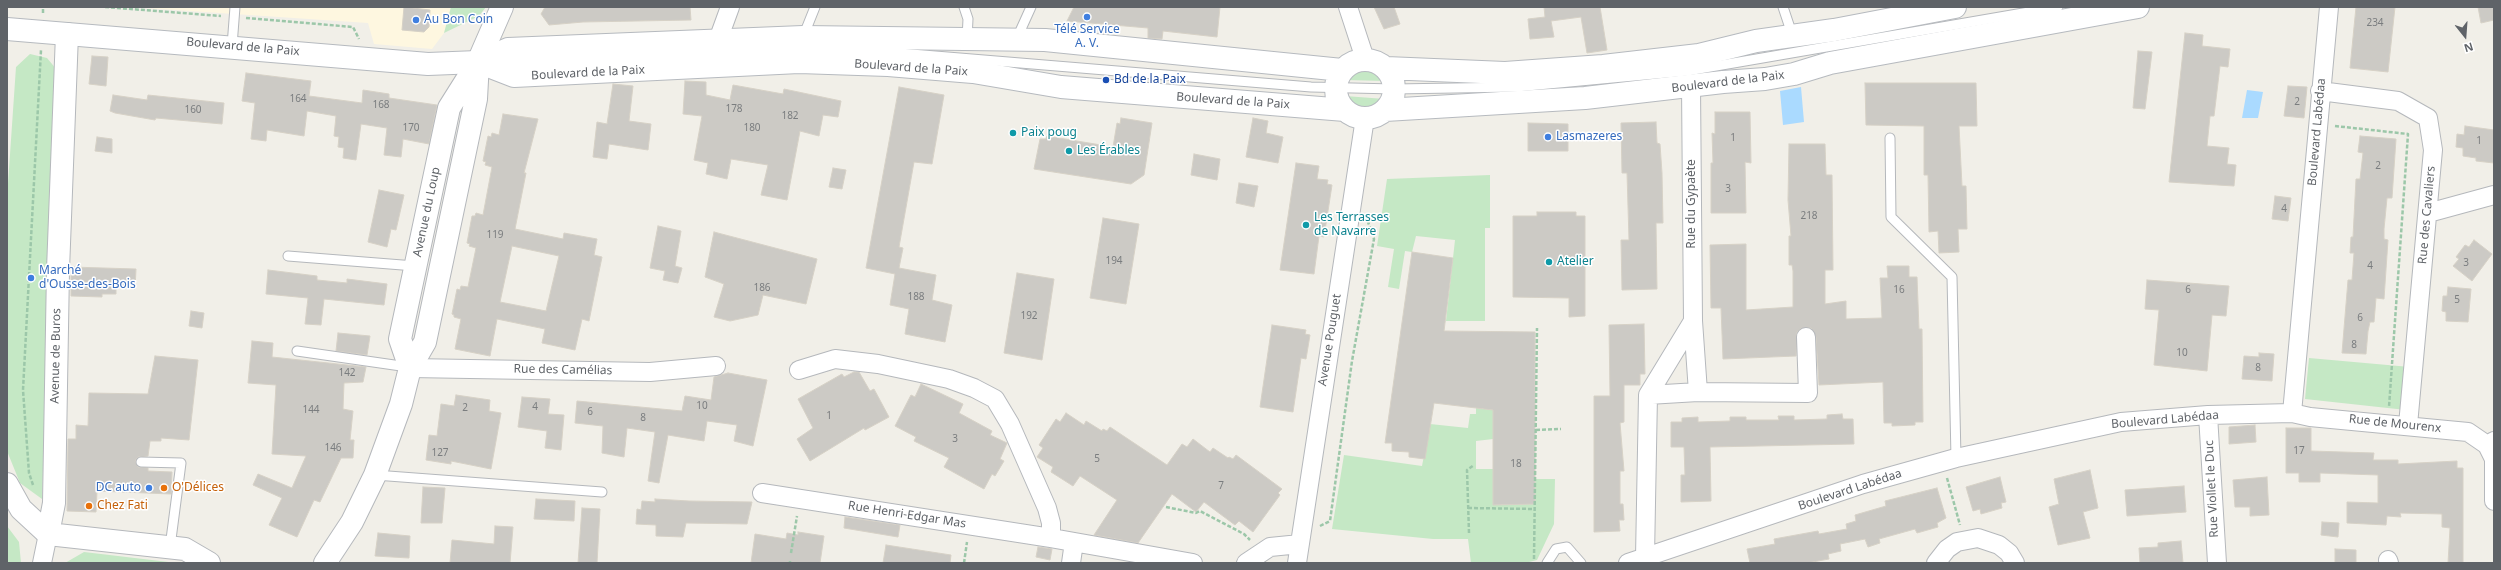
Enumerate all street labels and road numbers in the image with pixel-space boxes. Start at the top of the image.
street label: Boulevard de la Paix [186,35,300,59]
street label: Boulevard de la Paix [854,57,968,79]
street label: Boulevard de la Paix [531,63,645,83]
street label: Boulevard de la Paix [1671,68,1785,96]
street label: Boulevard Labédaa [2305,78,2329,186]
street label: Boulevard de la Paix [1176,90,1290,112]
street label: Rue du Gypaète [1685,159,1699,249]
street label: Rue des Cavaliers [2416,165,2438,265]
street label: Avenue du Loup [410,166,444,258]
street label: Avenue Pouguet [1316,293,1344,387]
street label: Avenue de Buros [48,308,64,404]
street label: Rue des Camélias [514,362,612,378]
street label: Boulevard Labédaa [2111,408,2219,432]
street label: Rue de Mourenx [2348,412,2442,436]
street label: Rue Viollet le Duc [2202,440,2222,538]
street label: Boulevard Labédaa [1796,466,1904,514]
street label: Rue Henri-Edgar Mas [847,499,967,531]

